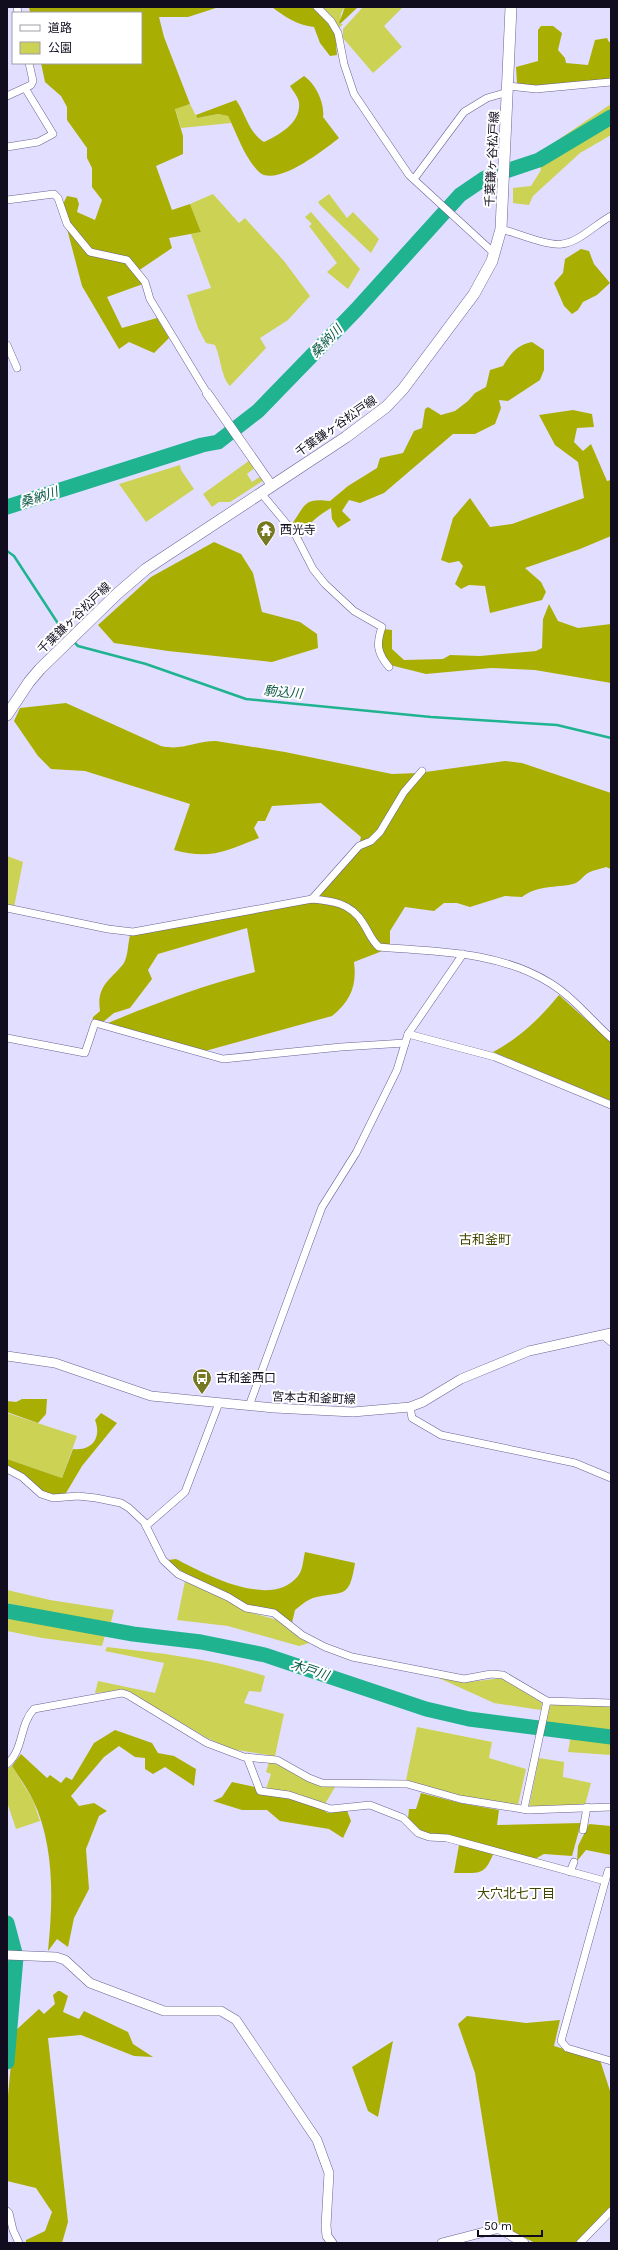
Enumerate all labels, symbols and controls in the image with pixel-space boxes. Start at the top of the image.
legend [12,12,142,64]
text: 道路 [48,21,72,35]
text: 公園 [48,41,72,55]
street label: 千葉鎌ヶ谷松戸線 [482,111,502,207]
water label: 桑納川 [307,320,346,360]
street label: 千葉鎌ヶ谷松戸線 [293,393,379,459]
water label: 桑納川 [18,483,62,510]
temple icon: 西光寺 [255,519,277,547]
place label: 西光寺 [280,523,316,537]
street label: 千葉鎌ヶ谷松戸線 [35,580,113,656]
water label: 駒込川 [263,683,305,701]
district label: 古和釜町 [459,1232,511,1247]
bus stop icon: 古和釜西口 [191,1367,213,1395]
place label: 古和釜西口 [216,1371,276,1385]
street label: 宮本古和釜町線 [272,1390,356,1406]
water label: 木戸川 [289,1657,333,1684]
district label: 大穴北七丁目 [477,1886,555,1901]
scale bar [478,2212,542,2238]
text: 50 m [484,2219,512,2233]

